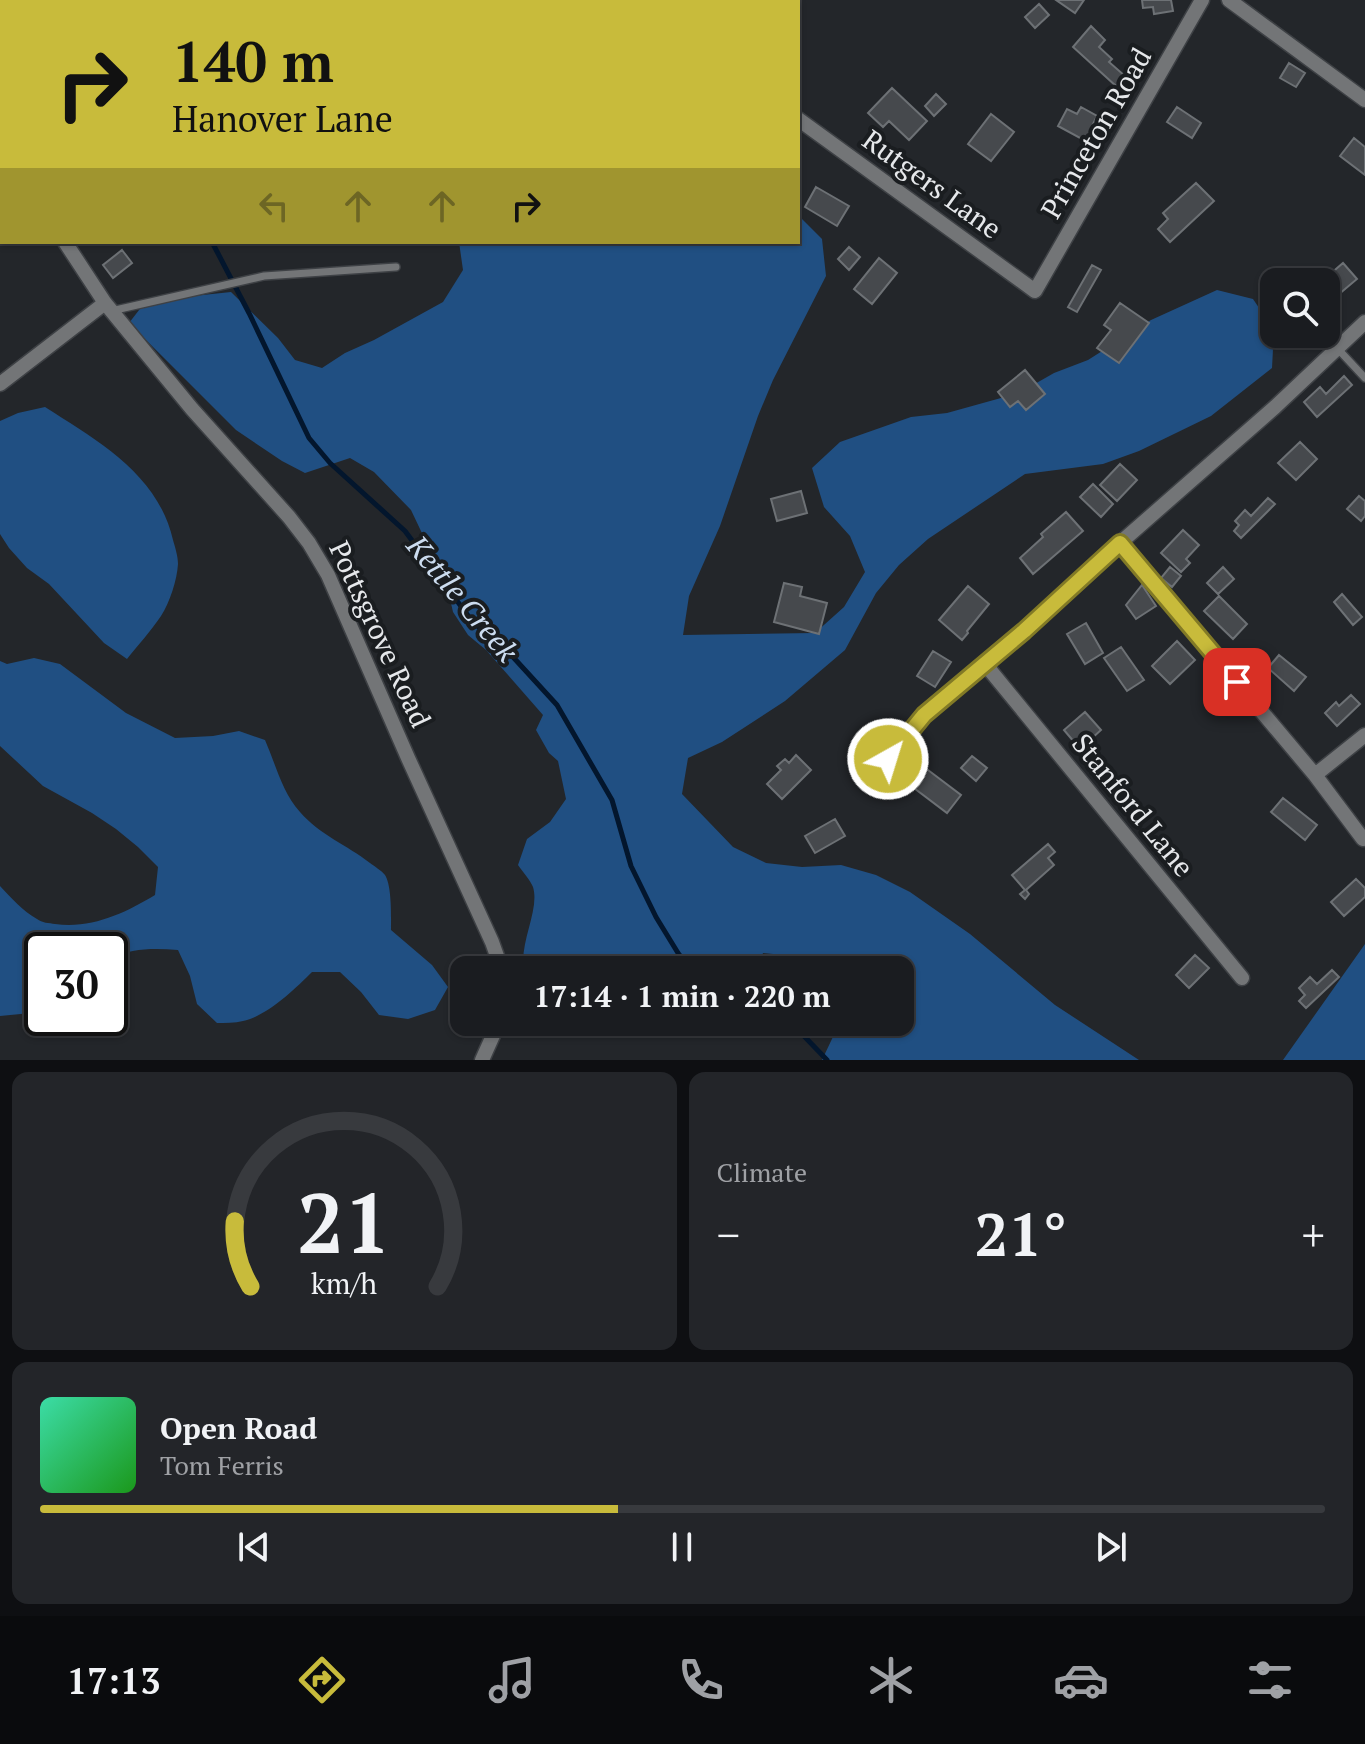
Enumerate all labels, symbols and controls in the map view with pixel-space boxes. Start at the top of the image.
text: 140 m [172,24,334,98]
icon: right [40,32,144,136]
street label: Princeton Road [1032,41,1159,225]
text: Hanover Lane [172,95,393,142]
street label: Rutgers Lane [855,121,1009,246]
icon: left [252,184,296,228]
icon: ahead [336,184,380,228]
icon: ahead [420,184,464,228]
icon: right [504,184,548,228]
map controls [1260,268,1340,348]
button: search [1260,268,1340,348]
water label: Kettle Creek [397,526,528,671]
street label: Pottsgrove Road [321,535,440,733]
pin [1203,648,1271,716]
icon: arrive [1215,660,1259,704]
position arrow [846,717,930,801]
street label: Stanford Lane [1064,725,1203,884]
speed limit sign: 30 [24,932,128,1036]
text: 17:14 · 1 min · 220 m [534,976,830,1016]
text: Climate [717,1155,807,1189]
text: 21 [297,1167,391,1277]
text: 21° [974,1194,1067,1273]
text: − [717,1205,740,1264]
text: + [1302,1205,1325,1264]
text: km/h [311,1264,377,1302]
text: Open Road [160,1408,317,1448]
text: Tom Ferris [160,1448,284,1482]
icon: previous [232,1525,276,1569]
icon: pause [660,1525,704,1569]
icon: next [1089,1525,1133,1569]
icon: directions [294,1652,350,1708]
icon: music [484,1652,540,1708]
icon: phone [673,1652,729,1708]
icon: climate [863,1652,919,1708]
icon: car [1053,1652,1109,1708]
icon: filters [1242,1652,1298,1708]
text: 17:13 [67,1657,161,1704]

